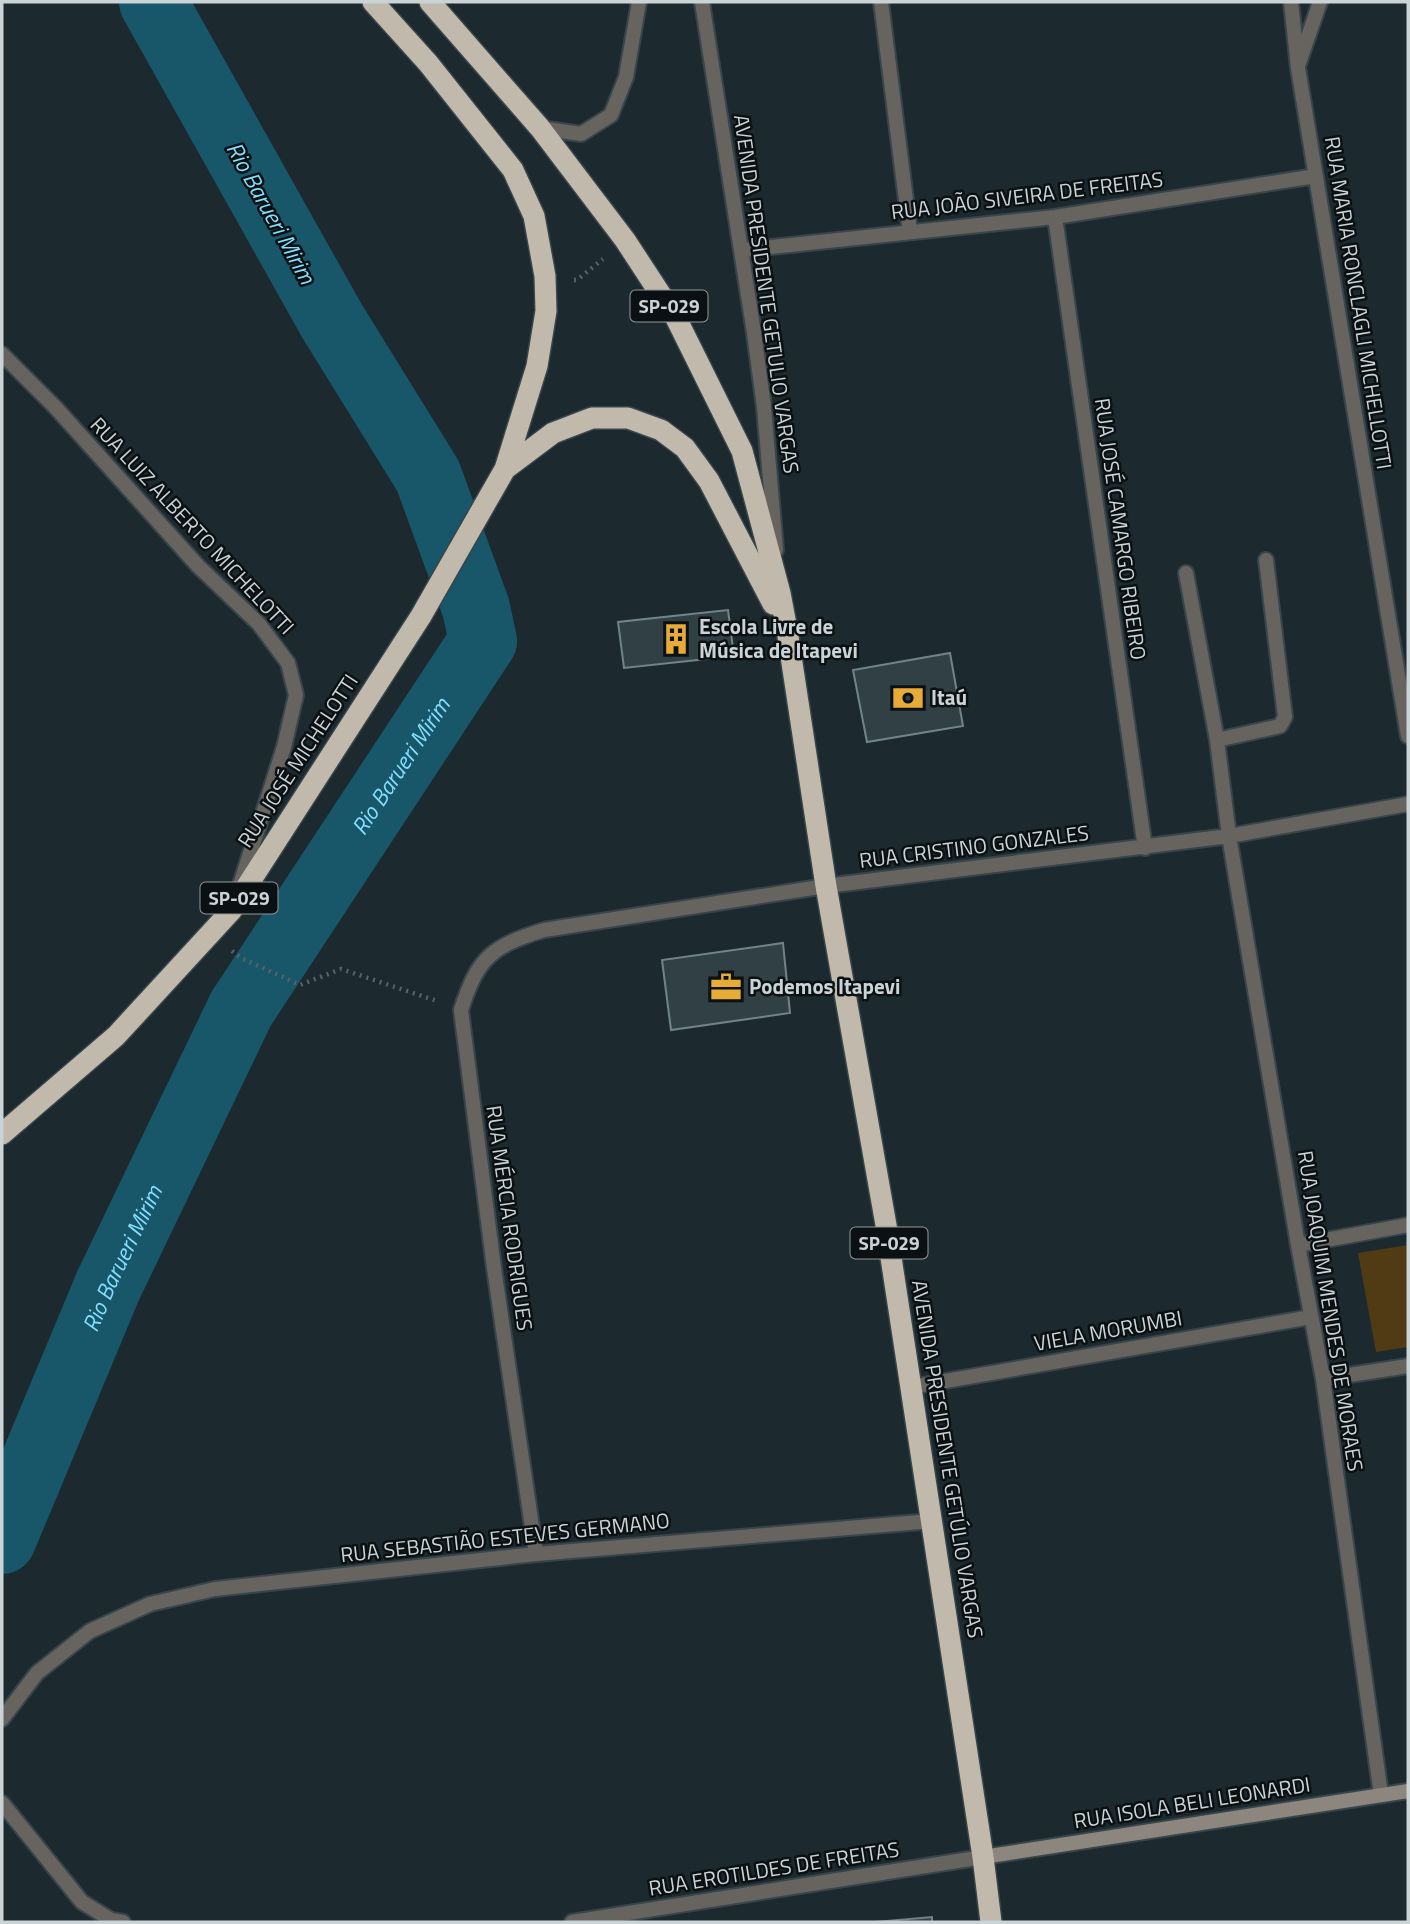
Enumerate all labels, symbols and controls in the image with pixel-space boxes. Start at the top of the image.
street label: AVENIDA PRESIDENTE GETULIO VARGAS [726,112,808,475]
street label: RUA MARIA RONCLAGLI MICHELLOTTI [1317,134,1401,472]
water label: Rio Barueri Mirim [218,135,326,291]
street label: RUA JOÃO SIVEIRA DE FREITAS [889,162,1165,228]
road number: SP-029 [630,290,708,322]
street label: RUA JOSÉ CAMARGO RIBEIRO [1087,396,1155,662]
street label: RUA LUIZ ALBERTO MICHELOTTI [83,409,302,641]
place label: Escola Livre de Música de Itapevi [699,610,858,666]
building icon: Escola Livre de Música de Itapevi [659,622,693,656]
street label: RUA JOSÉ MICHELOTTI [229,667,365,854]
bank icon: Itaú [891,681,925,715]
place label: Itaú [931,681,967,713]
water label: Rio Barueri Mirim [342,689,459,842]
street label: RUA CRISTINO GONZALES [857,816,1090,876]
road number: SP-029 [201,882,278,914]
office icon: Podemos Itapevi [709,970,743,1004]
place label: Podemos Itapevi [749,970,900,1002]
street label: RUA MÉRCIA RODRIGUES [478,1103,542,1333]
street label: RUA JOAQUIM MENDES DE MORAES [1290,1148,1372,1473]
water label: Rio Barueri Mirim [73,1178,171,1337]
road number: SP-029 [850,1228,928,1259]
street label: AVENIDA PRESIDENTE GETÚLIO VARGAS [904,1277,992,1640]
street label: VIELA MORUMBI [1031,1301,1184,1359]
street label: RUA SEBASTIÃO ESTEVES GERMANO [339,1504,671,1570]
street label: RUA ISOLA BELI LEONARDI [1071,1768,1312,1837]
street label: RUA EROTILDES DE FREITAS [646,1832,901,1904]

